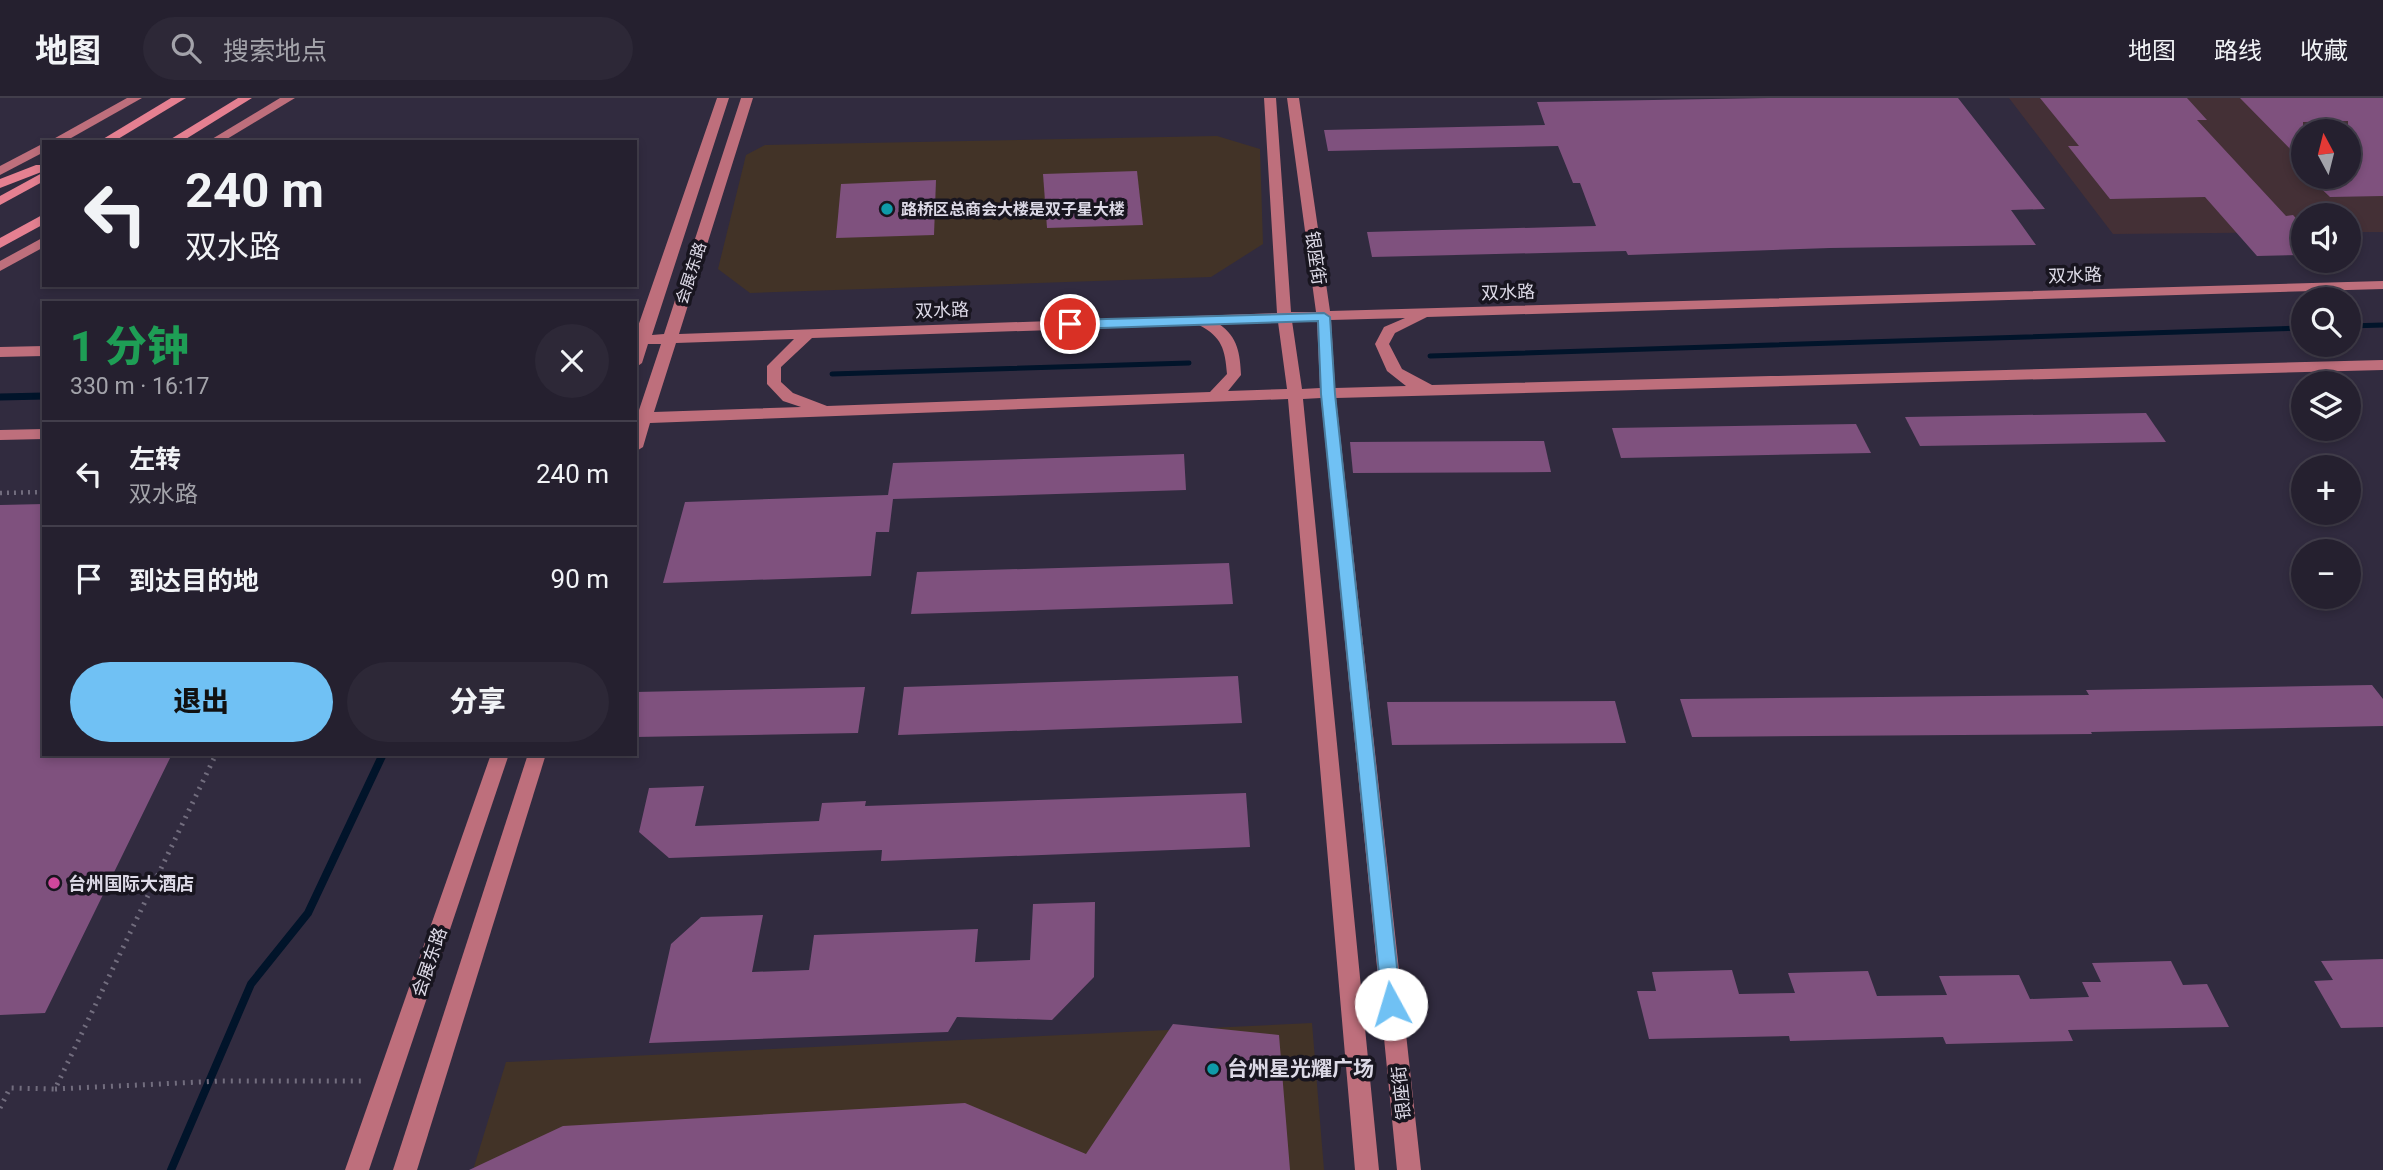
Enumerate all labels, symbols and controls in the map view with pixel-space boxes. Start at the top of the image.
search box [143,17,633,80]
icon: search [167,29,205,67]
text: 地图 [35,31,101,70]
text: 搜索地点 [223,36,327,66]
text: 地图 [2128,37,2176,65]
text: 路线 [2214,37,2262,65]
text: 收藏 [2300,37,2348,65]
north arrow [2291,119,2361,189]
map controls [2291,119,2361,609]
text: 240 m [185,162,324,219]
icon: left [70,168,161,259]
place label: 路桥区总商会大楼是双子星大楼 [901,200,1125,219]
marker: 路桥区总商会大楼是双子星大楼 [879,201,895,217]
button: sound [2291,203,2361,273]
text: 双水路 [185,228,281,266]
street label: 银座街 [1302,230,1330,286]
street label: 会展东路 [672,240,710,306]
street label: 双水路 [2048,264,2102,286]
street label: 双水路 [1481,281,1535,303]
button: search [2291,287,2361,357]
pin [1040,294,1100,354]
street label: 双水路 [915,299,969,321]
icon: arrive [1051,305,1089,343]
text: 1 分钟 [70,322,189,371]
button: close [535,324,609,398]
button: layers [2291,371,2361,441]
text: 330 m · 16:17 [70,373,209,400]
text: 左转 [129,444,181,474]
icon: left [70,455,108,493]
button: + [2291,455,2361,525]
text: 240 m [536,459,609,489]
text: 双水路 [129,481,198,508]
button: − [2291,539,2361,609]
icon: arrive [70,560,108,598]
text: 90 m [551,564,609,594]
text: 到达目的地 [129,566,259,596]
button: 退出 [70,662,333,742]
button: 分享 [347,662,609,742]
place label: 台州国际大酒店 [68,873,194,894]
marker: 台州国际大酒店 [46,875,62,891]
street label: 会展东路 [407,925,451,999]
position arrow [1354,967,1428,1041]
place label: 台州星光耀广场 [1227,1057,1374,1081]
marker: 台州星光耀广场 [1205,1061,1221,1077]
street label: 银座街 [1388,1065,1414,1121]

